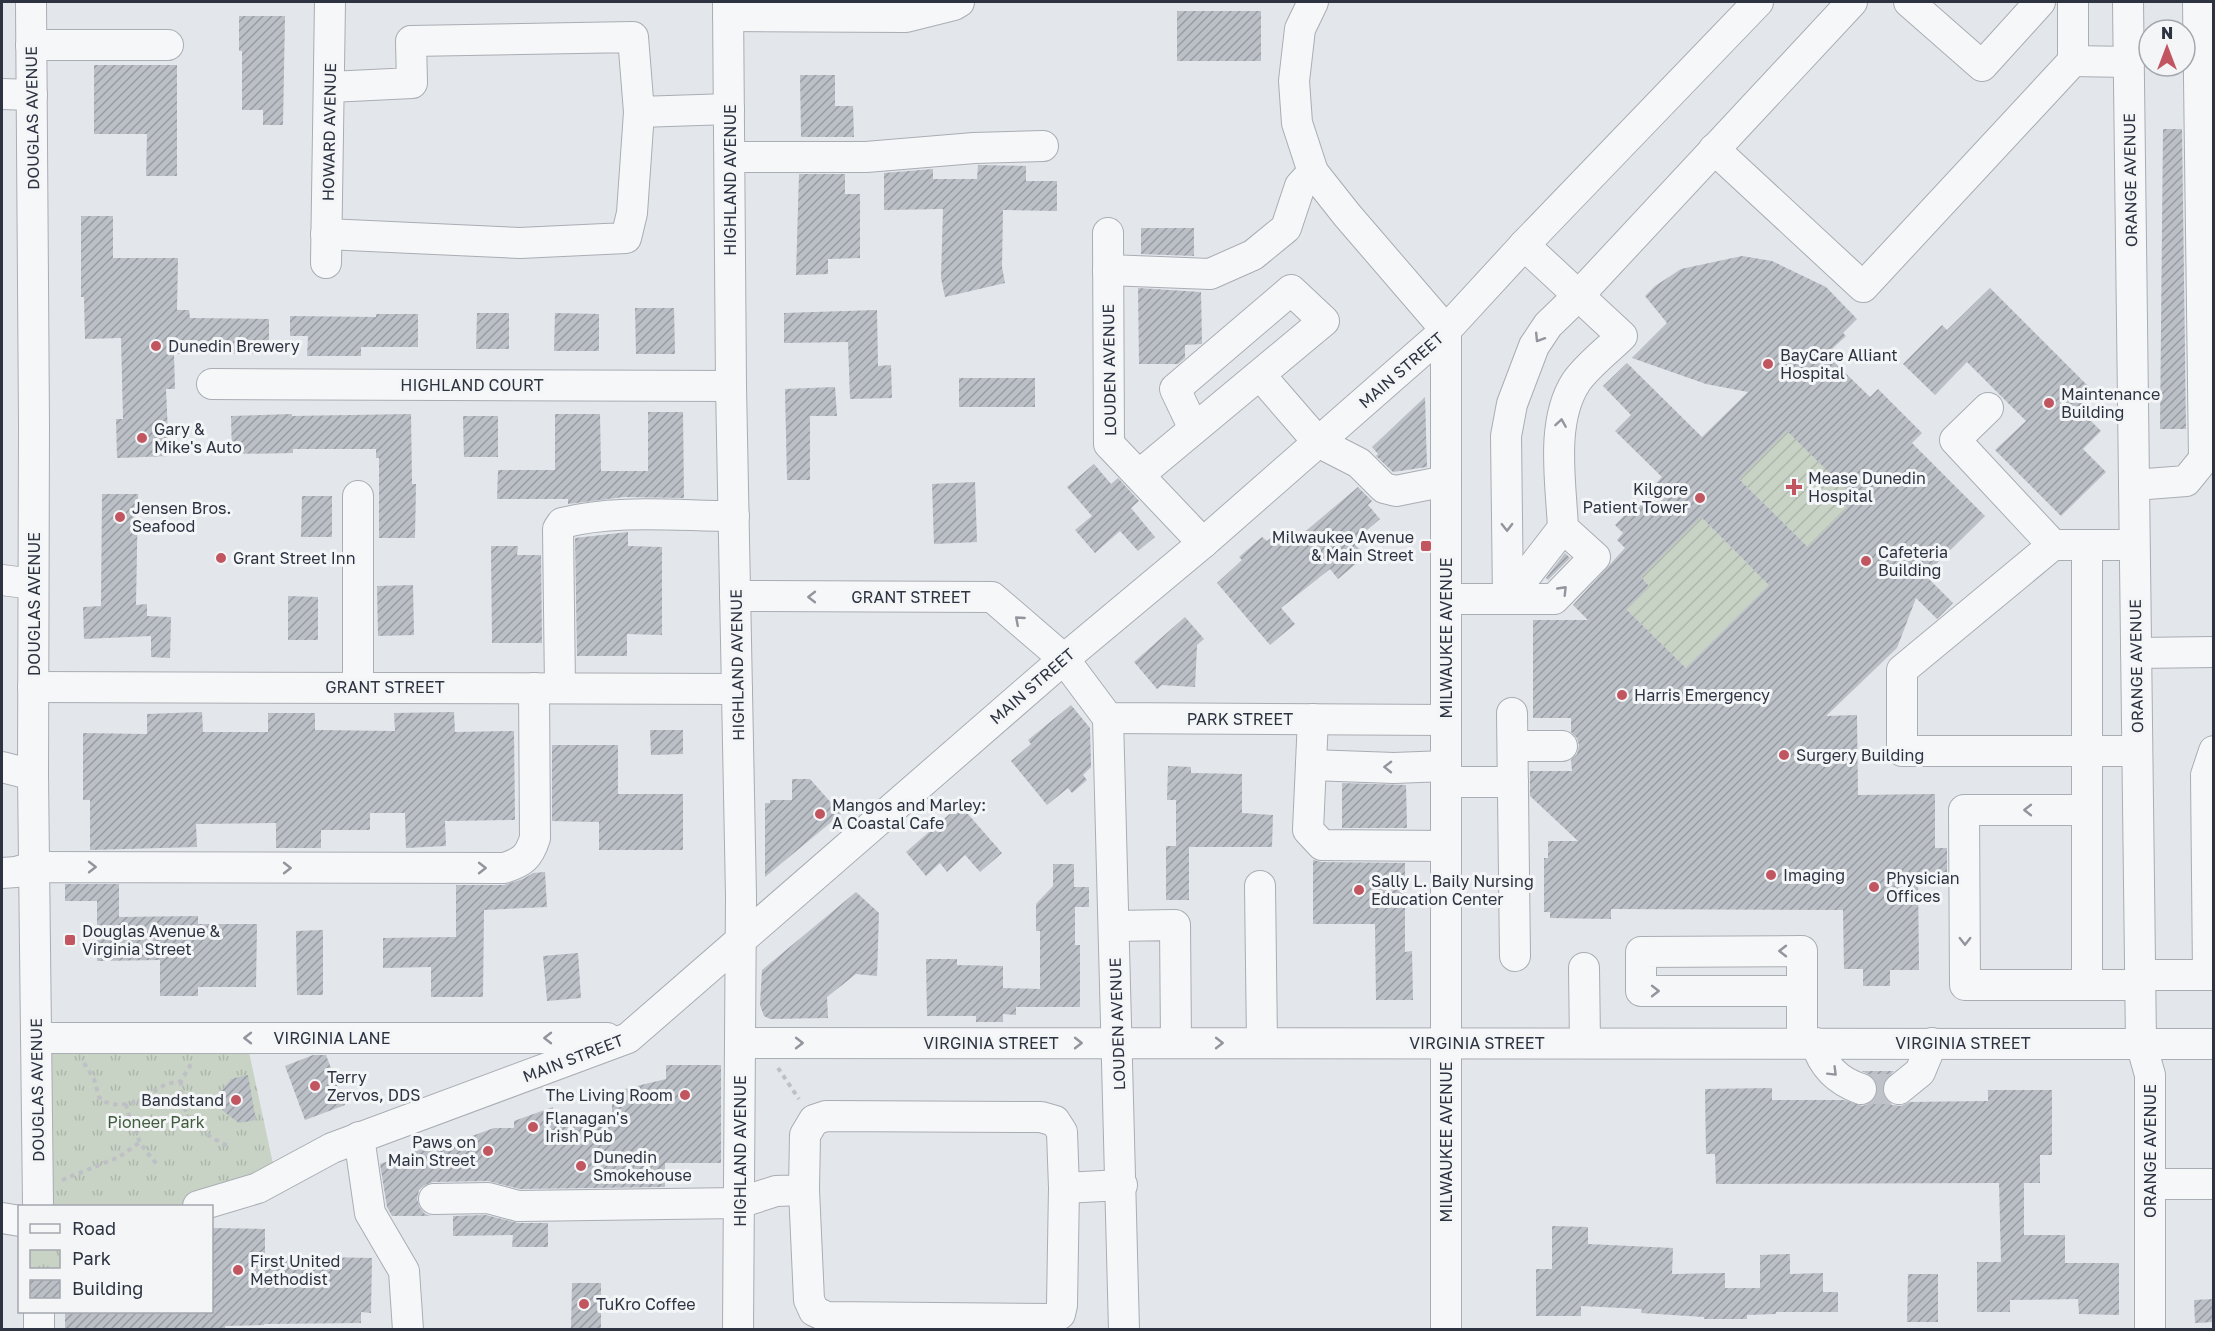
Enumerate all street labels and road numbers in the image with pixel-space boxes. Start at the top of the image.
street label: DOUGLAS AVENUE [21,46,43,190]
street label: HOWARD AVENUE [318,63,340,201]
street label: HIGHLAND AVENUE [720,104,740,256]
street label: ORANGE AVENUE [2119,113,2141,247]
street label: LOUDEN AVENUE [1098,304,1120,436]
street label: MAIN STREET [1354,328,1448,412]
street label: HIGHLAND COURT [400,375,544,395]
street label: DOUGLAS AVENUE [24,532,44,676]
street label: MILWAUKEE AVENUE [1436,557,1456,719]
street label: GRANT STREET [851,587,971,607]
street label: HIGHLAND AVENUE [726,589,748,741]
street label: ORANGE AVENUE [2125,599,2147,733]
street label: MAIN STREET [985,644,1079,728]
street label: GRANT STREET [325,677,445,697]
street label: PARK STREET [1187,709,1293,729]
street label: LOUDEN AVENUE [1105,957,1129,1091]
street label: DOUGLAS AVENUE [26,1018,48,1162]
street label: VIRGINIA LANE [273,1028,391,1048]
street label: MAIN STREET [520,1030,626,1086]
street label: VIRGINIA STREET [923,1033,1059,1053]
street label: VIRGINIA STREET [1409,1033,1545,1053]
street label: VIRGINIA STREET [1895,1033,2031,1053]
street label: MILWAUKEE AVENUE [1436,1061,1456,1223]
street label: HIGHLAND AVENUE [730,1075,750,1227]
street label: ORANGE AVENUE [2140,1084,2160,1218]

